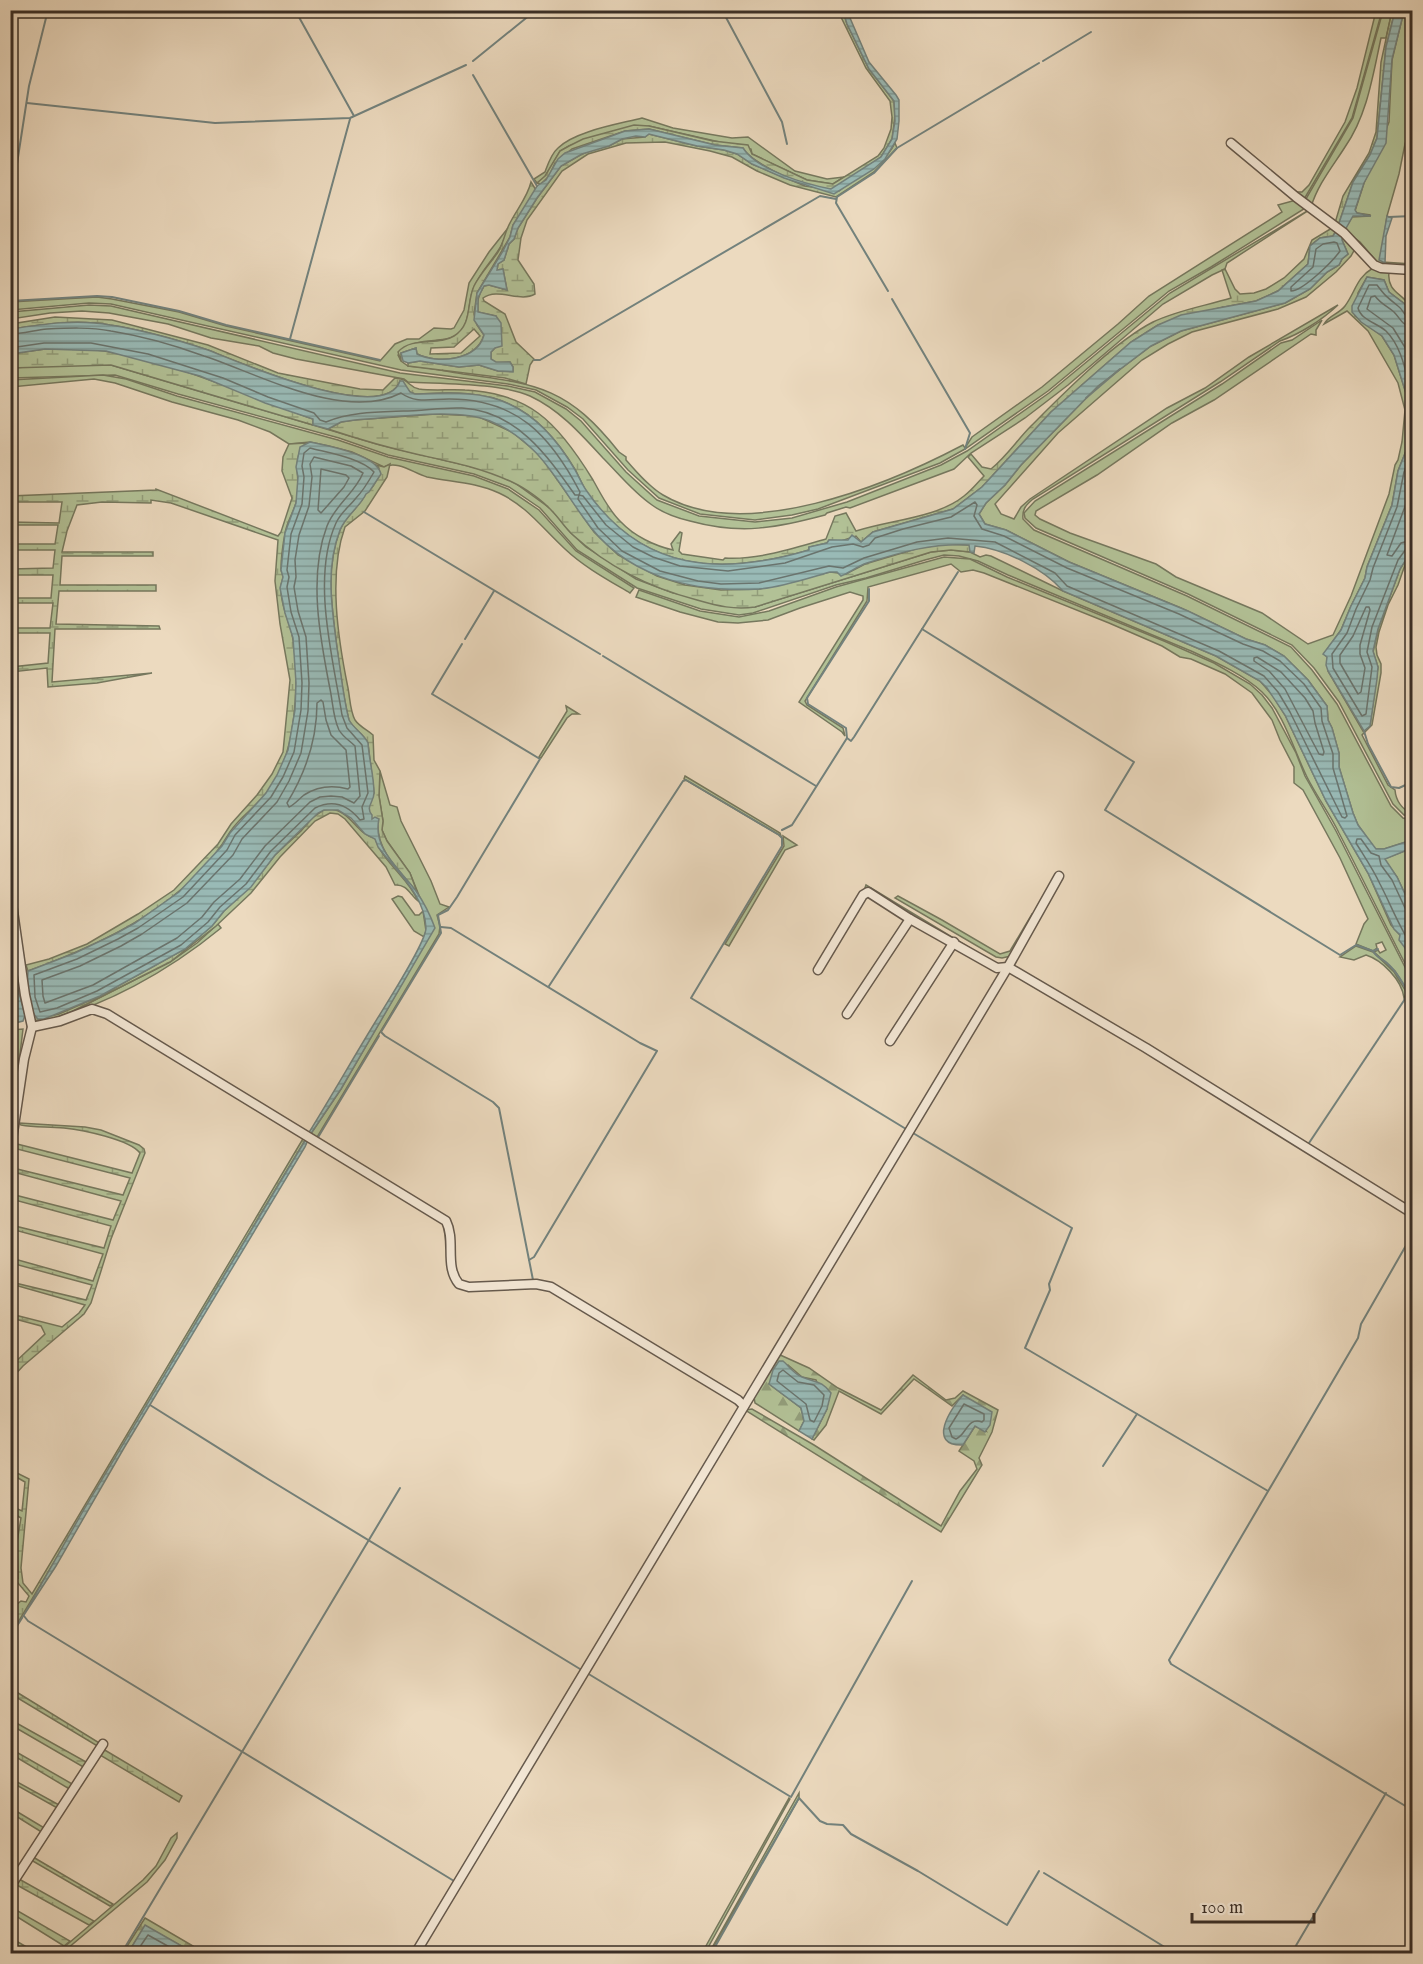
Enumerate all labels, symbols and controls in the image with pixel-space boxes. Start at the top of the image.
scale bar [1192,1886,1314,1924]
text: 100 m [1201,1897,1243,1920]

